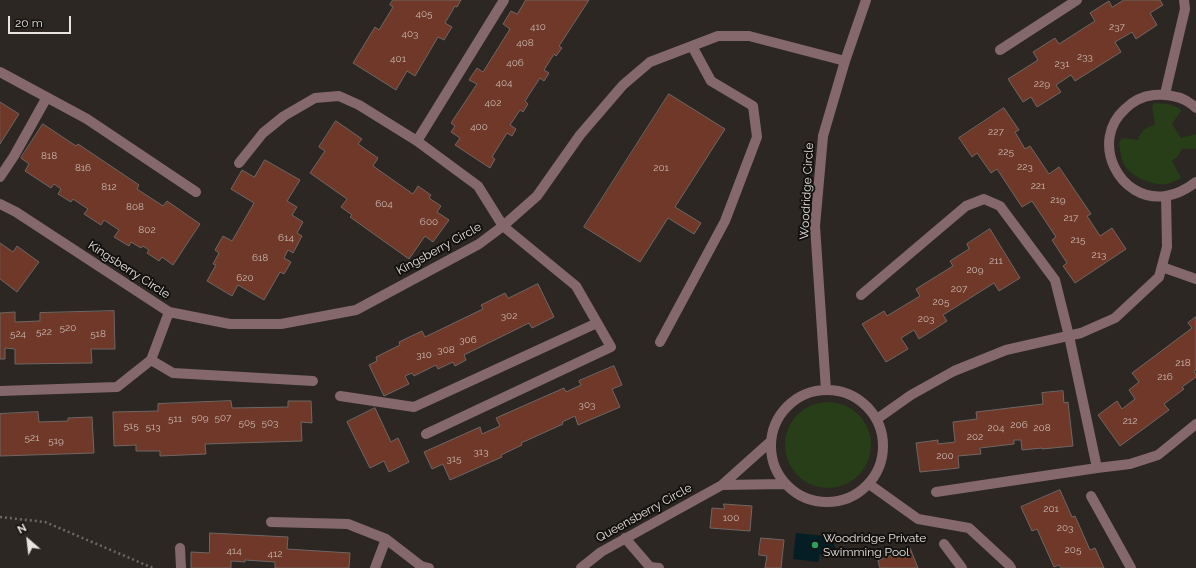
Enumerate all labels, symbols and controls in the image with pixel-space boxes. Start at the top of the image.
scale bar [10,8,73,34]
house number: 405 [415,8,433,20]
text: 20 m [15,16,43,30]
house number: 410 [530,21,546,33]
house number: 237 [1109,21,1125,33]
house number: 403 [402,28,418,40]
house number: 408 [516,37,534,49]
house number: 233 [1077,51,1093,63]
house number: 401 [390,53,406,65]
house number: 406 [506,57,524,69]
house number: 231 [1055,58,1069,70]
house number: 404 [495,77,513,89]
house number: 229 [1034,78,1050,90]
house number: 402 [485,97,501,109]
house number: 400 [470,121,488,133]
house number: 227 [988,126,1004,138]
street label: Woodridge Circle [797,142,817,240]
house number: 225 [998,146,1014,158]
house number: 818 [41,150,57,162]
house number: 223 [1017,161,1033,173]
house number: 816 [75,162,91,174]
house number: 201 [653,162,669,174]
house number: 221 [1031,180,1045,192]
house number: 812 [101,181,117,193]
house number: 219 [1050,194,1066,206]
house number: 604 [375,198,393,210]
house number: 808 [126,201,144,213]
house number: 217 [1064,212,1078,224]
house number: 600 [420,216,438,228]
street label: Kingsberry Circle [394,220,484,278]
house number: 802 [138,224,156,236]
house number: 614 [278,232,294,244]
house number: 215 [1071,234,1085,246]
street label: Kingsberry Circle [85,238,173,302]
house number: 213 [1092,249,1106,261]
house number: 618 [252,252,268,264]
house number: 211 [989,255,1003,267]
house number: 209 [966,264,984,276]
house number: 620 [236,272,254,284]
house number: 207 [951,283,967,295]
house number: 205 [933,296,949,308]
house number: 302 [501,310,517,322]
house number: 203 [918,313,934,325]
house number: 520 [60,322,76,334]
house number: 522 [36,326,52,338]
house number: 524 [10,328,26,340]
house number: 518 [90,328,106,340]
house number: 306 [459,334,477,346]
house number: 308 [437,344,455,356]
house number: 310 [416,349,432,361]
house number: 218 [1175,357,1191,369]
house number: 216 [1157,371,1173,383]
house number: 303 [579,399,595,411]
house number: 509 [191,412,209,424]
house number: 507 [215,412,231,424]
house number: 511 [168,413,182,425]
house number: 212 [1123,415,1137,427]
house number: 505 [238,417,256,429]
house number: 503 [262,417,278,429]
house number: 206 [1010,419,1028,431]
house number: 515 [123,420,139,432]
house number: 513 [145,421,161,433]
house number: 204 [988,422,1004,434]
house number: 208 [1033,422,1051,434]
house number: 202 [967,431,983,443]
house number: 521 [25,432,39,444]
house number: 519 [48,435,64,447]
house number: 313 [474,446,488,458]
house number: 200 [936,450,954,462]
house number: 315 [446,453,462,465]
street label: Queensberry Circle [594,481,694,545]
house number: 201 [1043,503,1059,515]
house number: 100 [723,512,739,524]
north arrow [8,520,48,560]
text: N [15,521,29,537]
house number: 203 [1057,522,1073,534]
place label: Woodridge Private Swimming Pool [823,531,926,559]
marker: Woodridge Private Swimming Pool [810,540,820,550]
house number: 205 [1065,544,1081,556]
house number: 414 [226,545,242,557]
house number: 412 [268,548,282,560]

